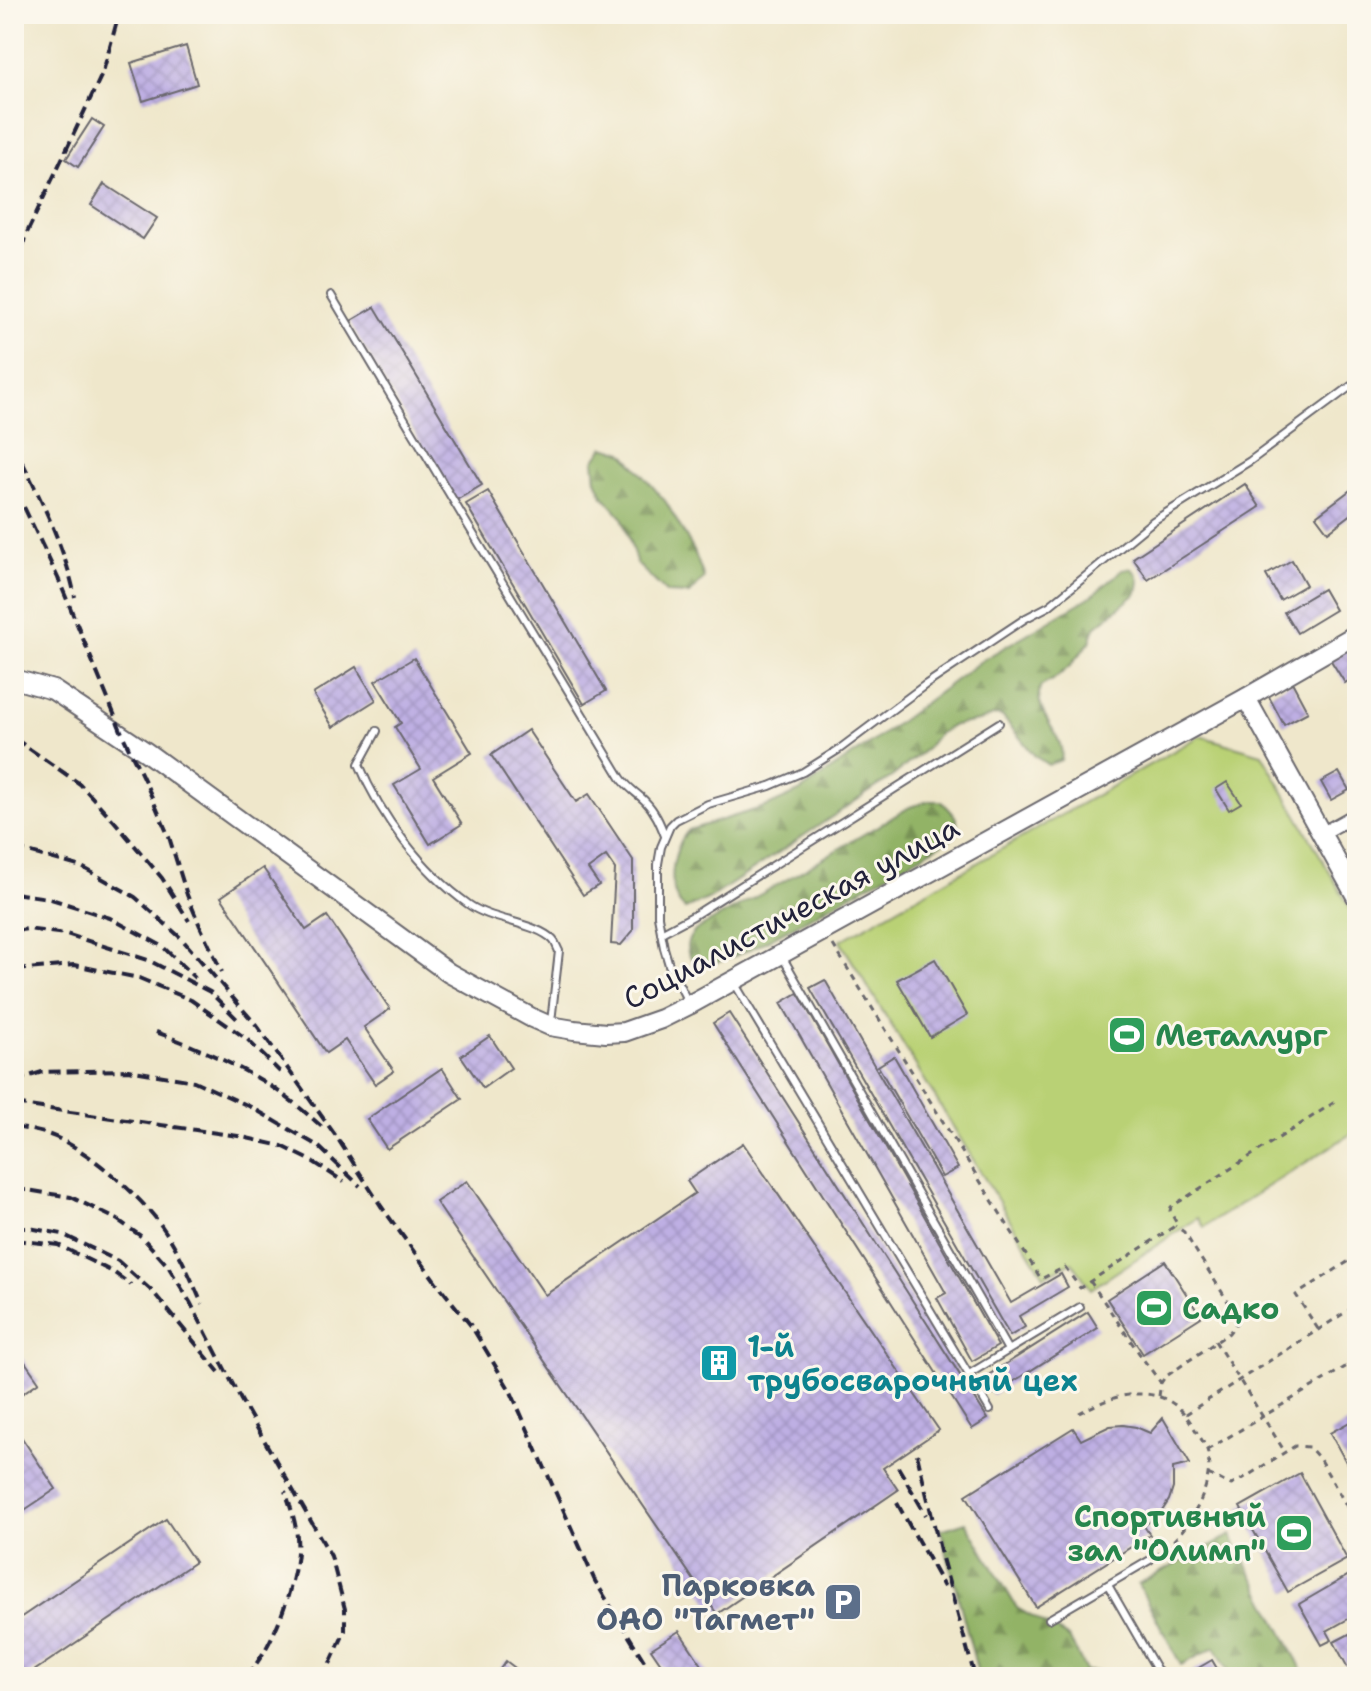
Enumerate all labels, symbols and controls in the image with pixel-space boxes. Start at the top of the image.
street label: Социалистическая улица [616,807,966,1019]
sports icon: Металлург [1106,1014,1148,1056]
place label: Металлург [1155,1015,1328,1056]
sports icon: Садко [1133,1287,1175,1329]
place label: Садко [1182,1288,1279,1329]
place label: 1-й трубосварочный цех [747,1326,1078,1401]
building icon: 1-й трубосварочный цех [698,1342,740,1384]
place label: Спортивный зал "Олимп" [1068,1496,1266,1571]
sports icon: Спортивный зал "Олимп" [1273,1512,1315,1554]
place label: Парковка ОАО "Тагмет" [596,1565,815,1640]
parking icon: Парковка ОАО "Тагмет" [822,1581,864,1623]

